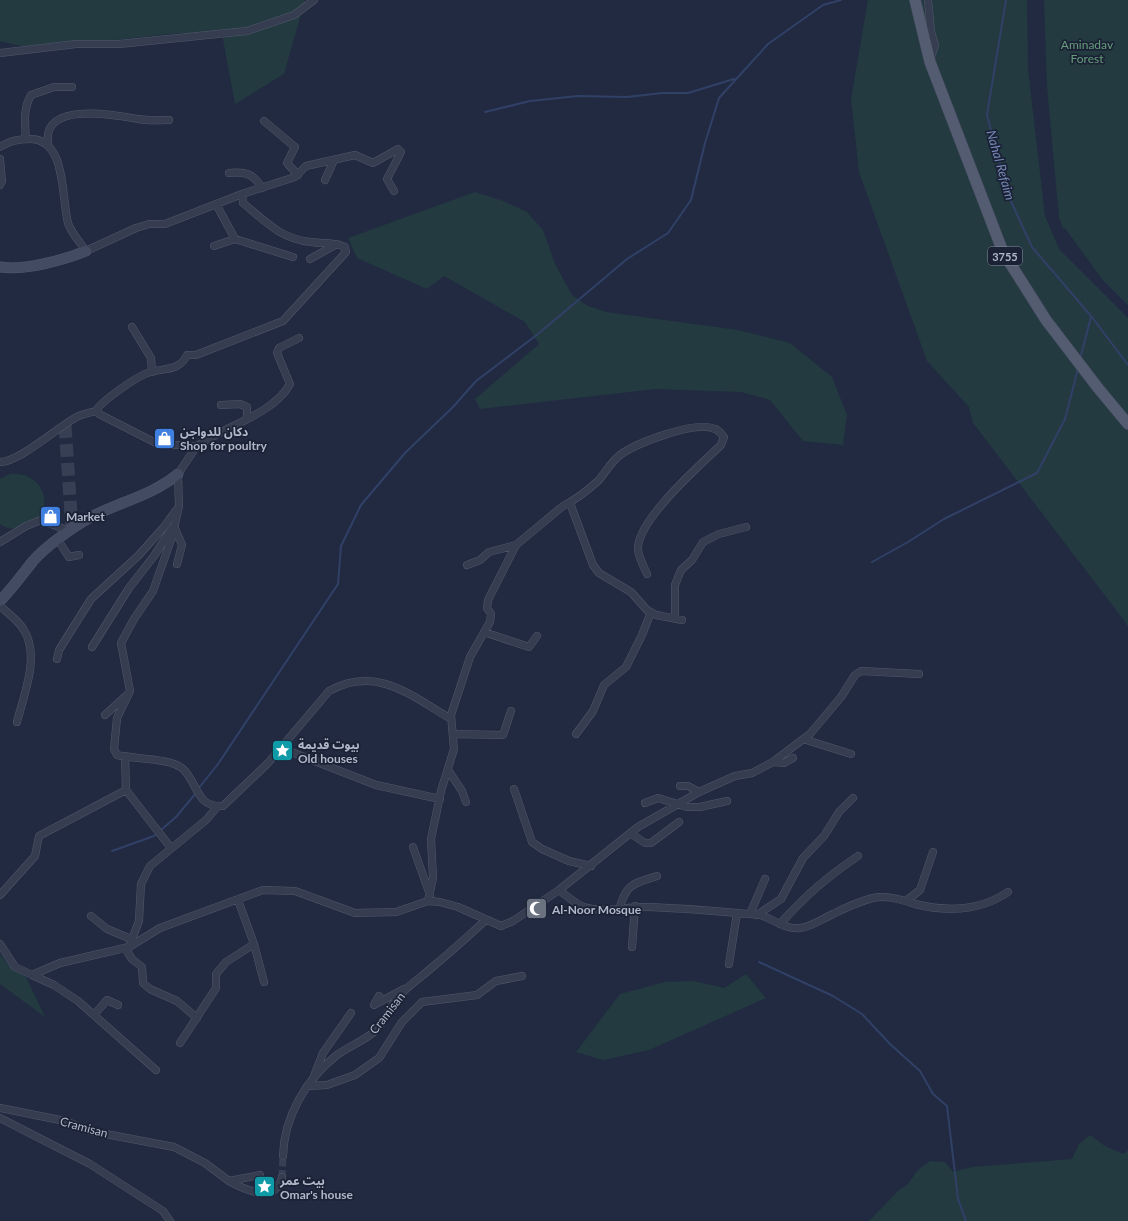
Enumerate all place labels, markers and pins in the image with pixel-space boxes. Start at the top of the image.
place label: دكان للدواجن Shop for poultry [180,424,267,453]
shop icon: دكان للدواجن Shop for poultry [151,425,177,451]
shop icon: Market [38,503,64,529]
place label: Market [66,509,105,524]
place label: بيوت قديمة Old houses [298,737,360,766]
place icon: بيوت قديمة Old houses [270,738,296,764]
mosque icon: Al-Noor Mosque [524,896,550,922]
place label: Al-Noor Mosque [551,902,642,917]
place label: بيت عمر Omar's house [279,1173,353,1202]
place icon: بيت عمر Omar's house [251,1174,277,1200]

